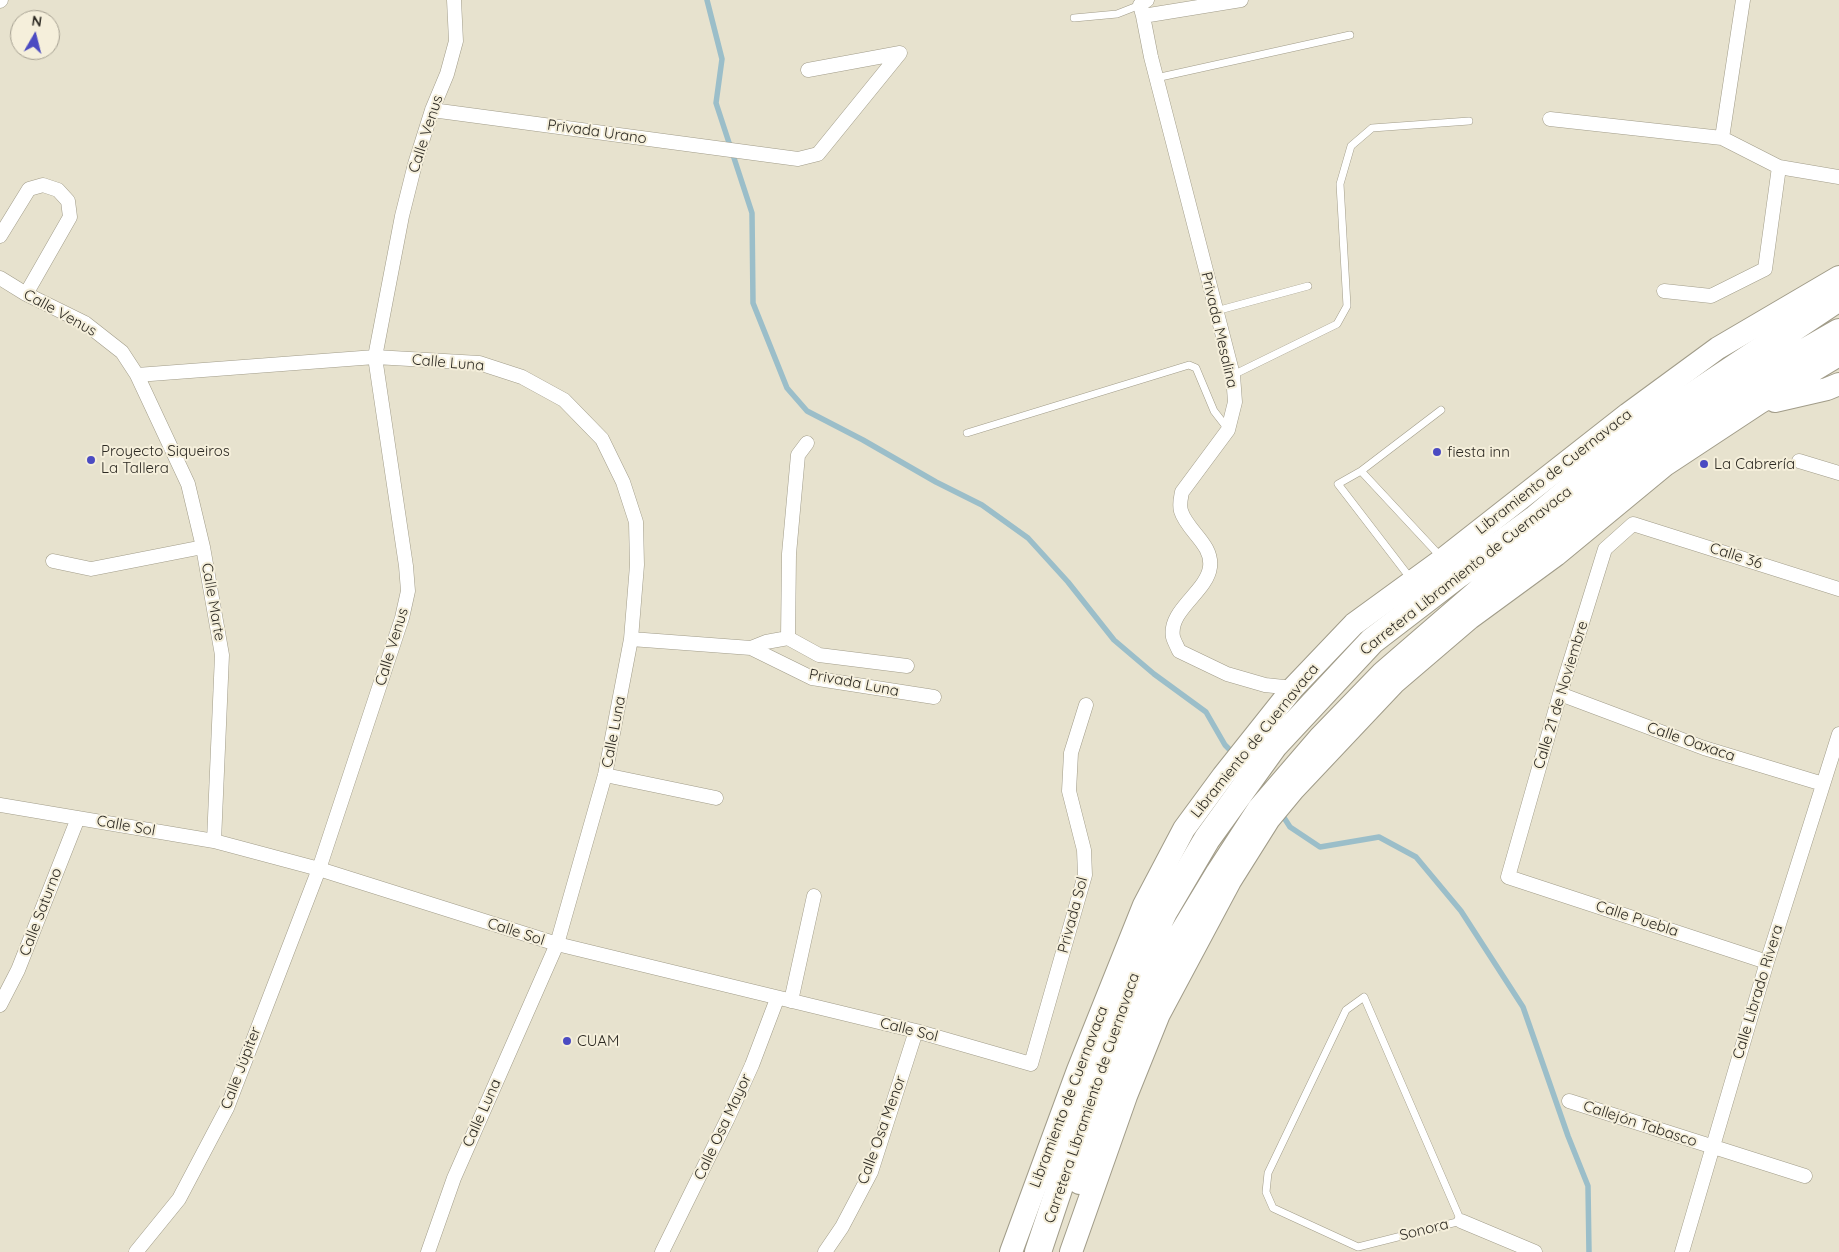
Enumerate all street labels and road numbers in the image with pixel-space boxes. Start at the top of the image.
street label: Calle Venus [405,93,447,175]
street label: Privada Urano [546,116,648,148]
street label: Privada Mesalina [1197,270,1241,390]
street label: Calle Venus [20,286,100,340]
street label: Calle Luna [411,351,485,375]
street label: Libramiento de Cuernavaca [1472,406,1636,538]
street label: Carretera Libramiento de Cuernavaca [1357,483,1575,659]
street label: Calle 36 [1707,539,1765,573]
street label: Calle Marte [197,562,229,642]
street label: Calle Venus [372,606,412,688]
street label: Calle 21 de Noviembre [1530,619,1592,771]
street label: Libramiento de Cuernavaca [1187,660,1323,822]
street label: Privada Luna [807,665,901,701]
street label: Calle Luna [598,695,630,769]
street label: Calle Oaxaca [1645,719,1737,765]
street label: Calle Sol [95,812,157,840]
street label: Calle Saturno [16,865,66,959]
street label: Privada Sol [1054,875,1092,955]
street label: Calle Puebla [1593,897,1681,941]
street label: Calle Sol [485,914,547,950]
street label: Calle Librado Rivera [1729,923,1787,1061]
street label: Carretera Libramiento de Cuernavaca [1041,970,1143,1226]
street label: Libramiento de Cuernavaca [1026,1004,1112,1190]
street label: Calle Sol [878,1014,940,1046]
street label: Calle Júpiter [217,1024,265,1112]
street label: Calle Osa Mayor [691,1071,755,1183]
street label: Calle Osa Menor [854,1073,910,1187]
street label: Calle Luna [459,1076,505,1150]
street label: Callejón Tabasco [1581,1097,1699,1151]
street label: Sonora [1398,1215,1450,1245]

